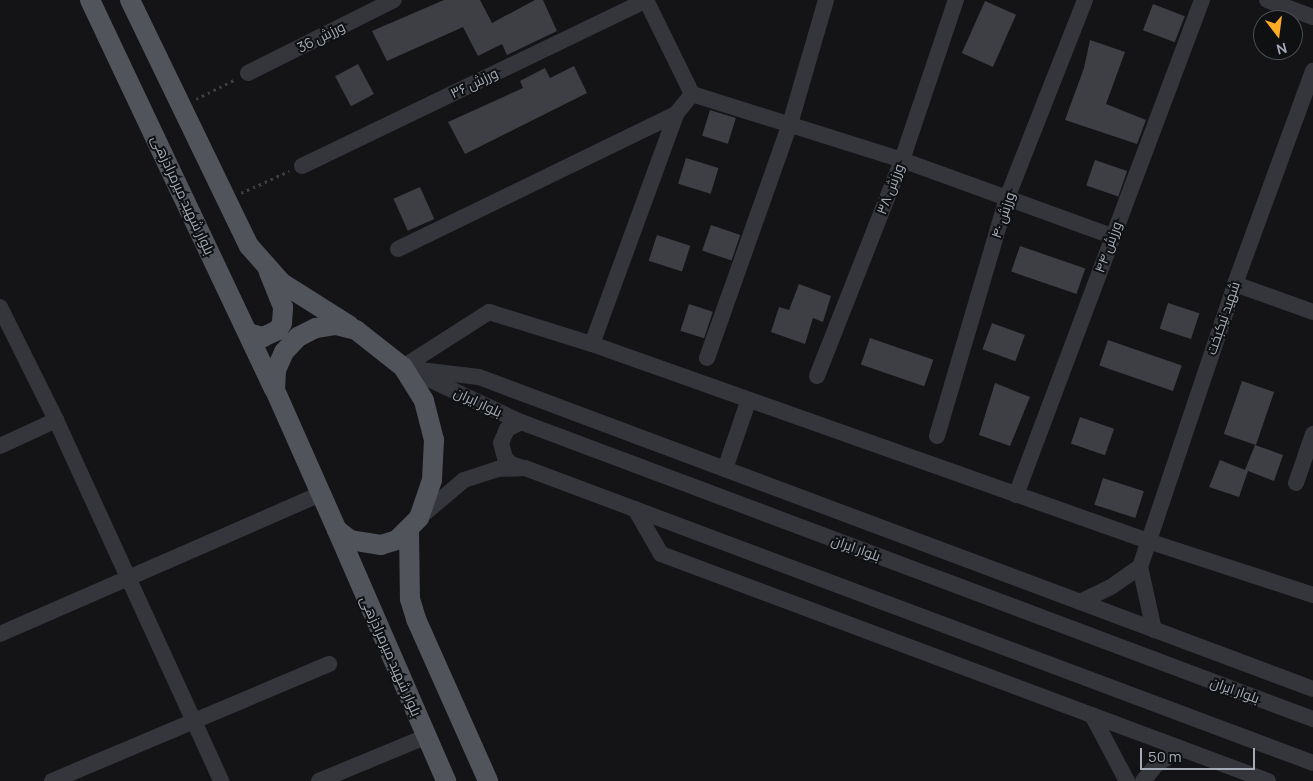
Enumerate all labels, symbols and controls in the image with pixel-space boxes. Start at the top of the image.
north arrow [1253,10,1303,60]
street label: ورزش 36 [294,18,348,56]
text: N [1274,39,1289,59]
street label: ورزش ۳۶ [447,64,501,102]
street label: بلوار شهید میرمرادزهی [148,133,218,257]
street label: ورزش ۳۸ [873,161,907,217]
street label: ورزش ۴۰ [988,190,1018,240]
street label: ورزش ۴۴ [1091,219,1125,275]
street label: شهید نیکبخت [1203,279,1243,357]
street label: بلوار ایران [451,384,505,420]
street label: بلوار ایران [829,531,883,565]
street label: بلوار شهید میرمرادزهی [357,593,425,719]
street label: بلوار ایران [1208,673,1262,707]
scale bar [1143,738,1258,770]
text: 50 m [1148,746,1182,767]

